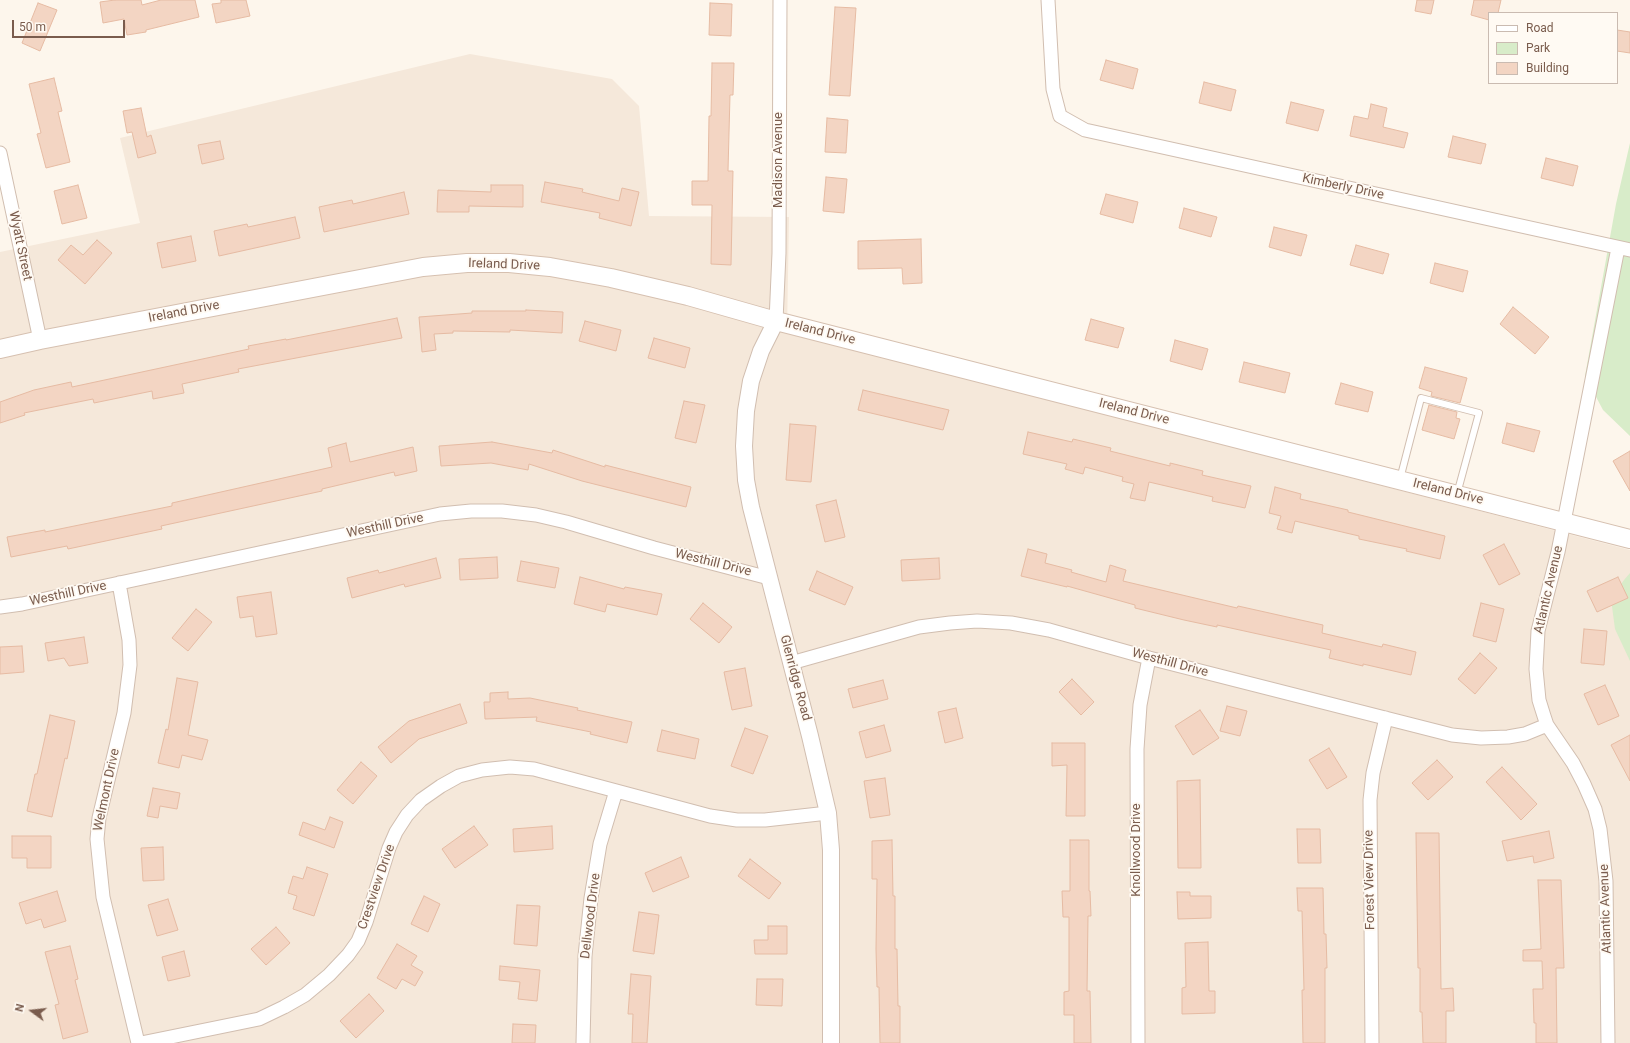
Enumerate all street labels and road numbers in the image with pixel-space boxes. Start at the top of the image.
street label: Madison Avenue [771,112,787,208]
street label: Kimberly Drive [1301,171,1385,203]
street label: Wyatt Street [5,210,35,282]
street label: Ireland Drive [468,256,540,274]
street label: Ireland Drive [147,297,221,327]
street label: Ireland Drive [783,316,857,348]
street label: Ireland Drive [1097,396,1171,428]
street label: Ireland Drive [1411,476,1485,508]
street label: Westhill Drive [345,510,425,542]
street label: Atlantic Avenue [1531,544,1567,636]
street label: Westhill Drive [673,546,753,580]
street label: Westhill Drive [28,578,108,610]
street label: Glenridge Road [776,633,814,723]
street label: Westhill Drive [1130,645,1210,681]
street label: Welmont Drive [91,747,123,833]
street label: Knollwood Drive [1129,803,1145,897]
street label: Forest View Drive [1361,830,1379,930]
street label: Crestview Drive [355,842,399,932]
street label: Atlantic Avenue [1597,864,1615,954]
street label: Dellwood Drive [578,872,604,960]

